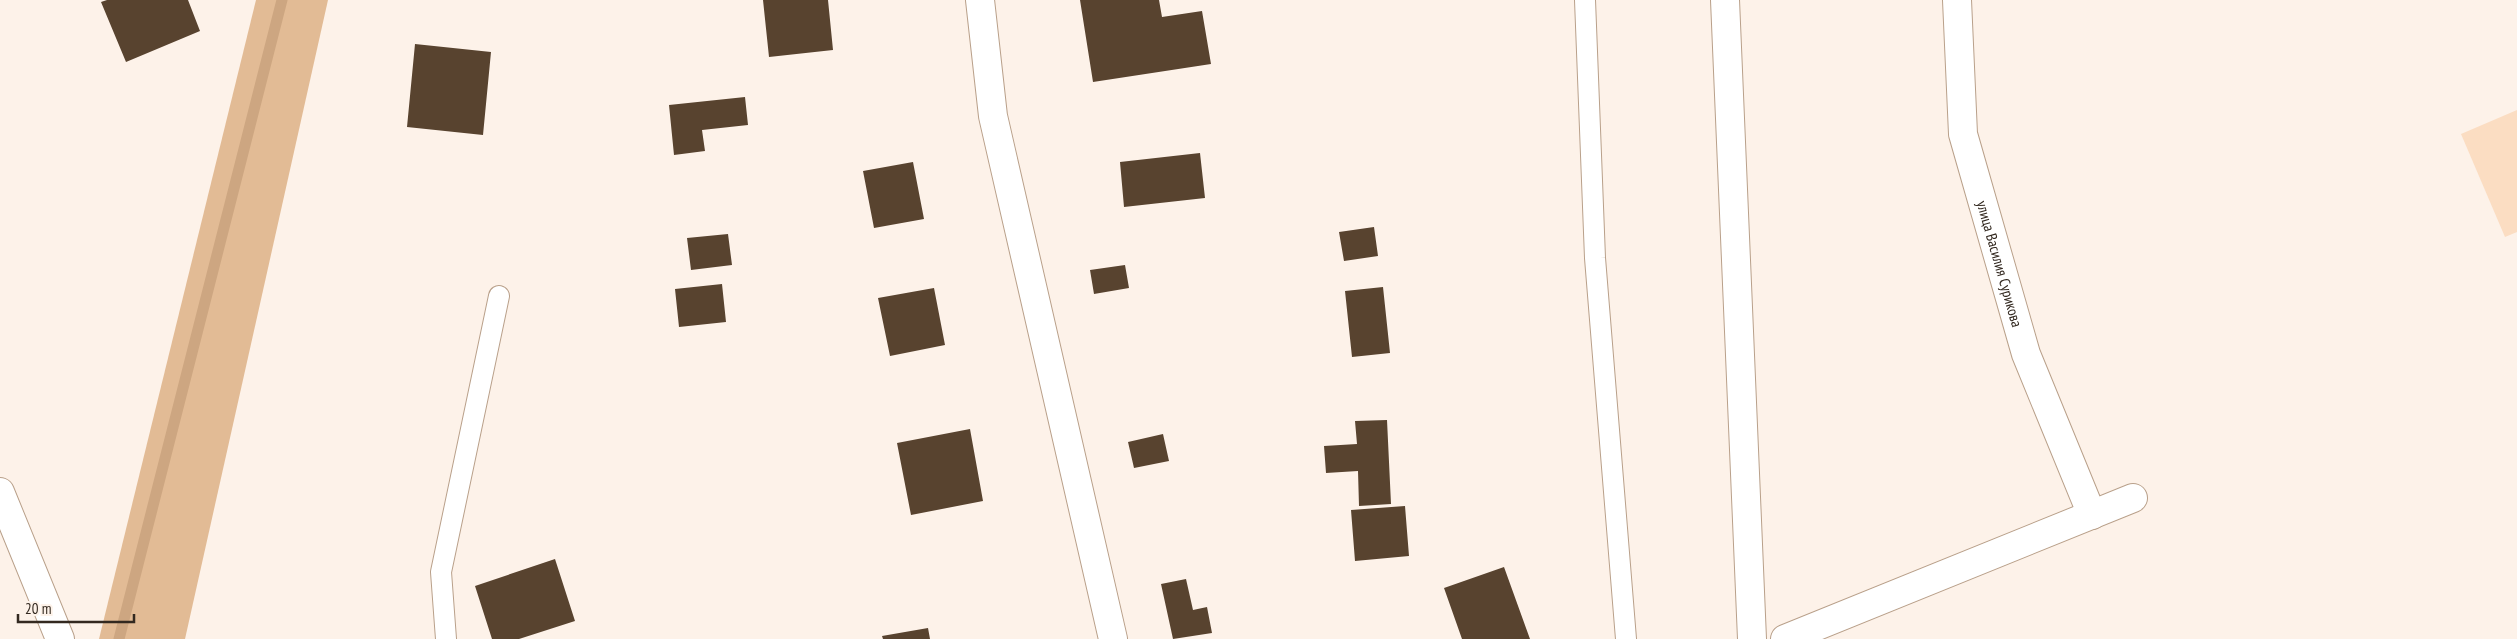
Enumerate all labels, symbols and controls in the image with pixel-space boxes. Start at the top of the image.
street label: улица Василия Сурикова [1973,198,2027,329]
scale bar [18,592,134,624]
text: 20 m [25,599,51,618]

